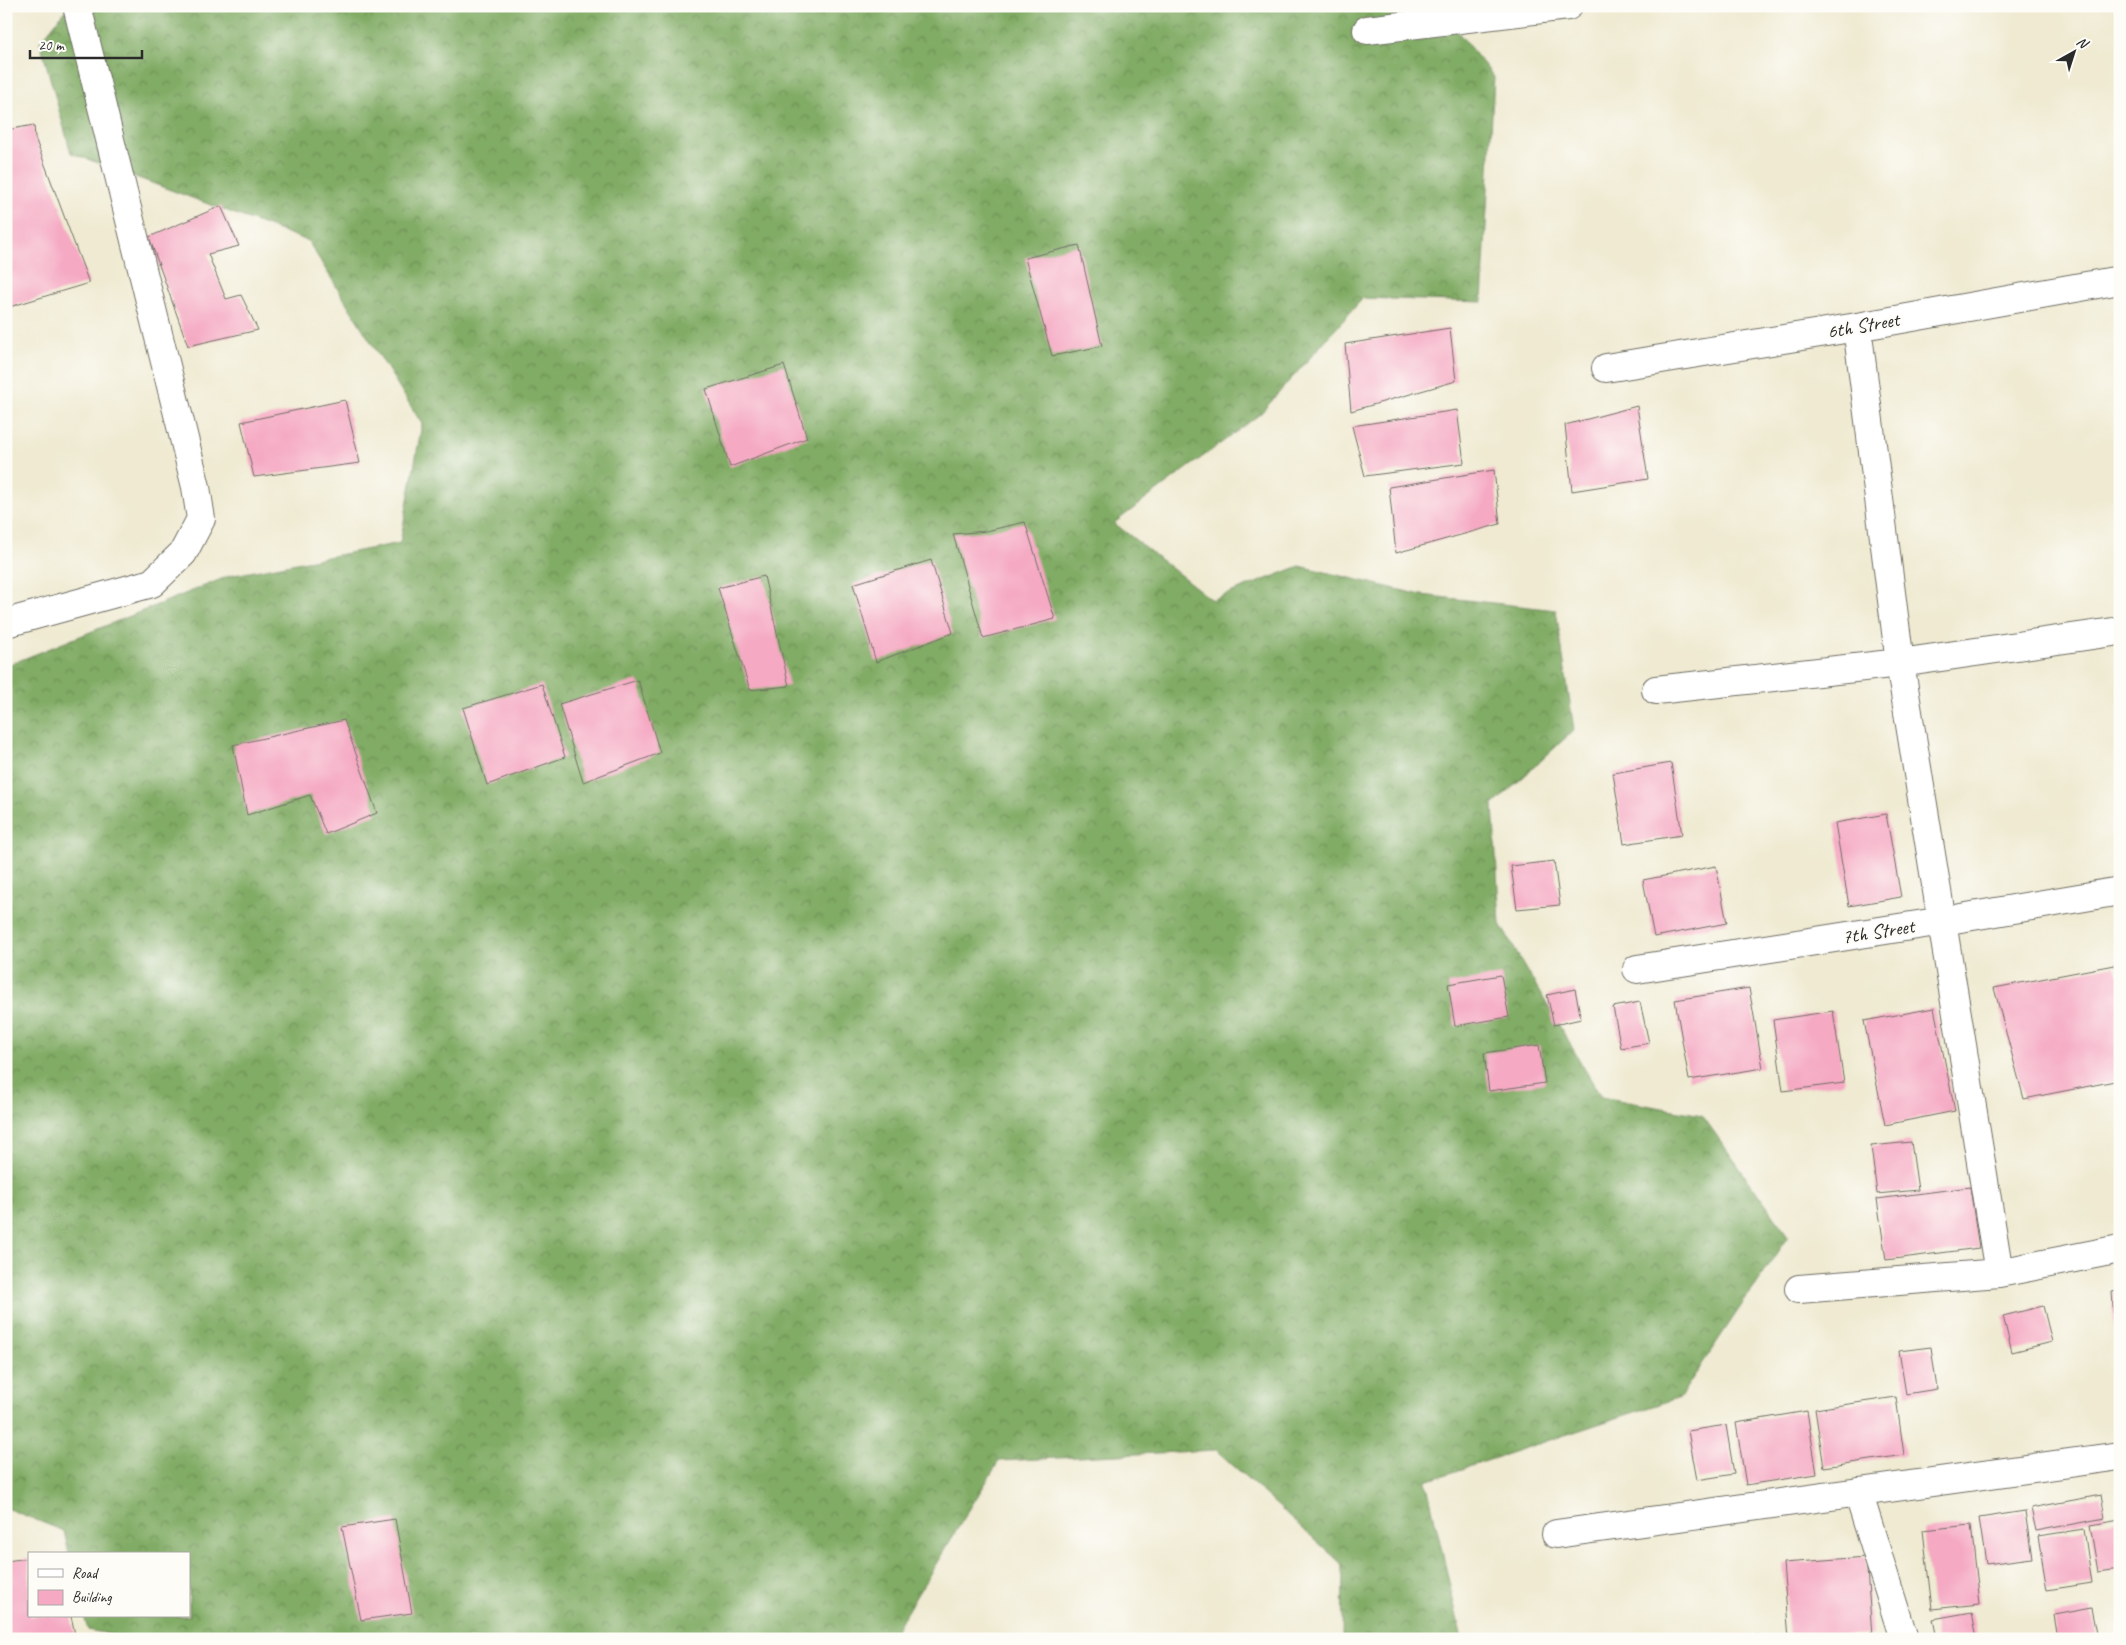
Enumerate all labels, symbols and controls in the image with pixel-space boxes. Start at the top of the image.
scale bar [30,28,142,60]
north arrow [2048,28,2098,78]
text: N [2073,33,2092,53]
text: 20 m [38,36,65,55]
street label: 6th Street [1825,306,1903,344]
street label: 7th Street [1840,913,1918,950]
legend [28,1552,190,1618]
text: Road [72,1564,99,1583]
text: Building [72,1588,112,1607]

